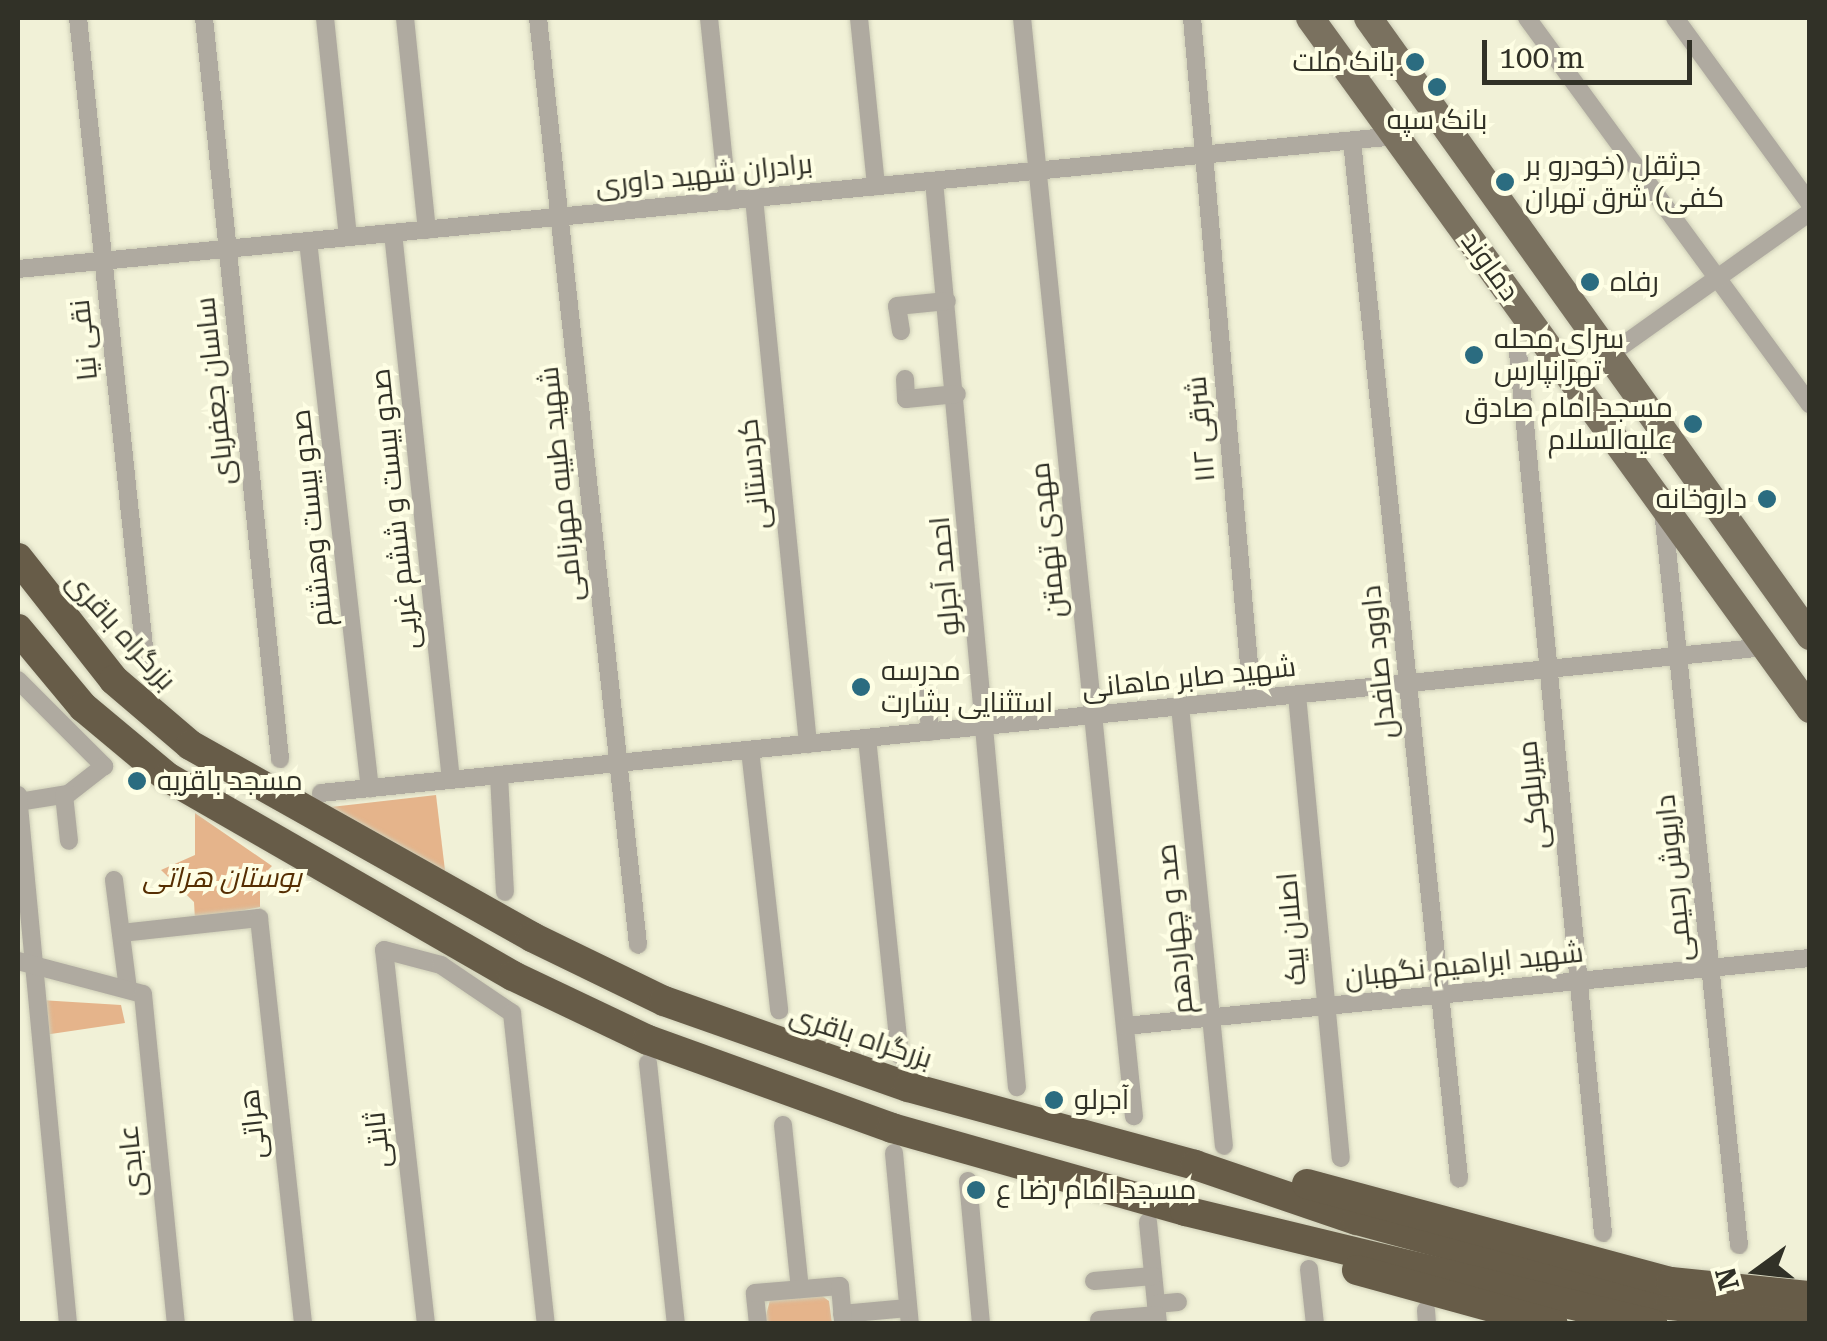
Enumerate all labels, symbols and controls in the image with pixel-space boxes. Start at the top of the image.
scale bar [1487,20,1697,82]
text: 100 m [1499,40,1584,75]
place label: بانک ملت [1292,45,1395,79]
marker: بانک ملت [1404,51,1426,73]
marker: بانک سپه [1426,76,1448,98]
place label: بانک سپه [1387,103,1487,137]
street label: برادران شهید داوری [594,147,814,203]
place label: جرثقل (خودرو بر کفی) شرق تهران [1525,149,1724,215]
marker: جرثقل (خودرو بر کفی) شرق تهران [1494,171,1516,193]
street label: دماوند [1454,225,1526,307]
place label: رفاه [1610,265,1659,299]
marker: رفاه [1579,271,1601,293]
street label: ساسان جعفربای [188,295,242,487]
street label: نقی نیا [63,298,105,382]
place label: سرای محله تهرانپارس [1494,322,1624,388]
marker: سرای محله تهرانپارس [1463,344,1485,366]
street label: شهید طیبه مهرنامی [532,365,590,603]
street label: صدو بیست و ششم غربی [364,367,426,651]
street label: ۱۱۲ شرقی [1180,375,1222,483]
place label: مسجد امام صادق علیه‌السلام [1465,391,1673,457]
street label: صدو بیست وهشتم [284,408,340,628]
marker: مسجد امام صادق علیه‌السلام [1682,413,1704,435]
street label: کردستانی [731,417,777,531]
street label: مهدی تهمتن [1023,461,1073,619]
place label: داروخانه [1656,482,1747,516]
marker: داروخانه [1756,488,1778,510]
street label: احمد آجرلو [923,515,967,637]
street label: بزرگراه باقری [59,565,183,697]
street label: داوود صافدل [1354,584,1404,740]
street label: شهید صابر ماهانی [1080,650,1298,706]
place label: مدرسه استثنایی بشارت [881,654,1053,720]
marker: مدرسه استثنایی بشارت [850,676,872,698]
street label: میربلوکی [1511,739,1555,851]
place label: مسجد باقریه [157,764,303,798]
marker: مسجد باقریه [126,770,148,792]
street label: داریوش رحیمی [1649,793,1699,963]
street label: صد و چهاردهم [1149,842,1201,1016]
park label: بوستان هراتی [142,861,302,895]
street label: اصلان بیک [1270,871,1314,987]
street label: شهید ابراهیم نگهبان [1343,936,1585,994]
street label: بزرگراه باقری [786,998,936,1076]
place label: آجرلو [1074,1083,1129,1117]
street label: هراتی [233,1087,273,1161]
marker: آجرلو [1043,1089,1065,1111]
street label: ثابتی [358,1110,398,1170]
street label: عابدی [112,1123,152,1199]
place label: مسجد امام رضا ع [996,1173,1197,1207]
marker: مسجد امام رضا ع [965,1179,987,1201]
north arrow [1707,1221,1807,1321]
text: N [1709,1264,1746,1294]

